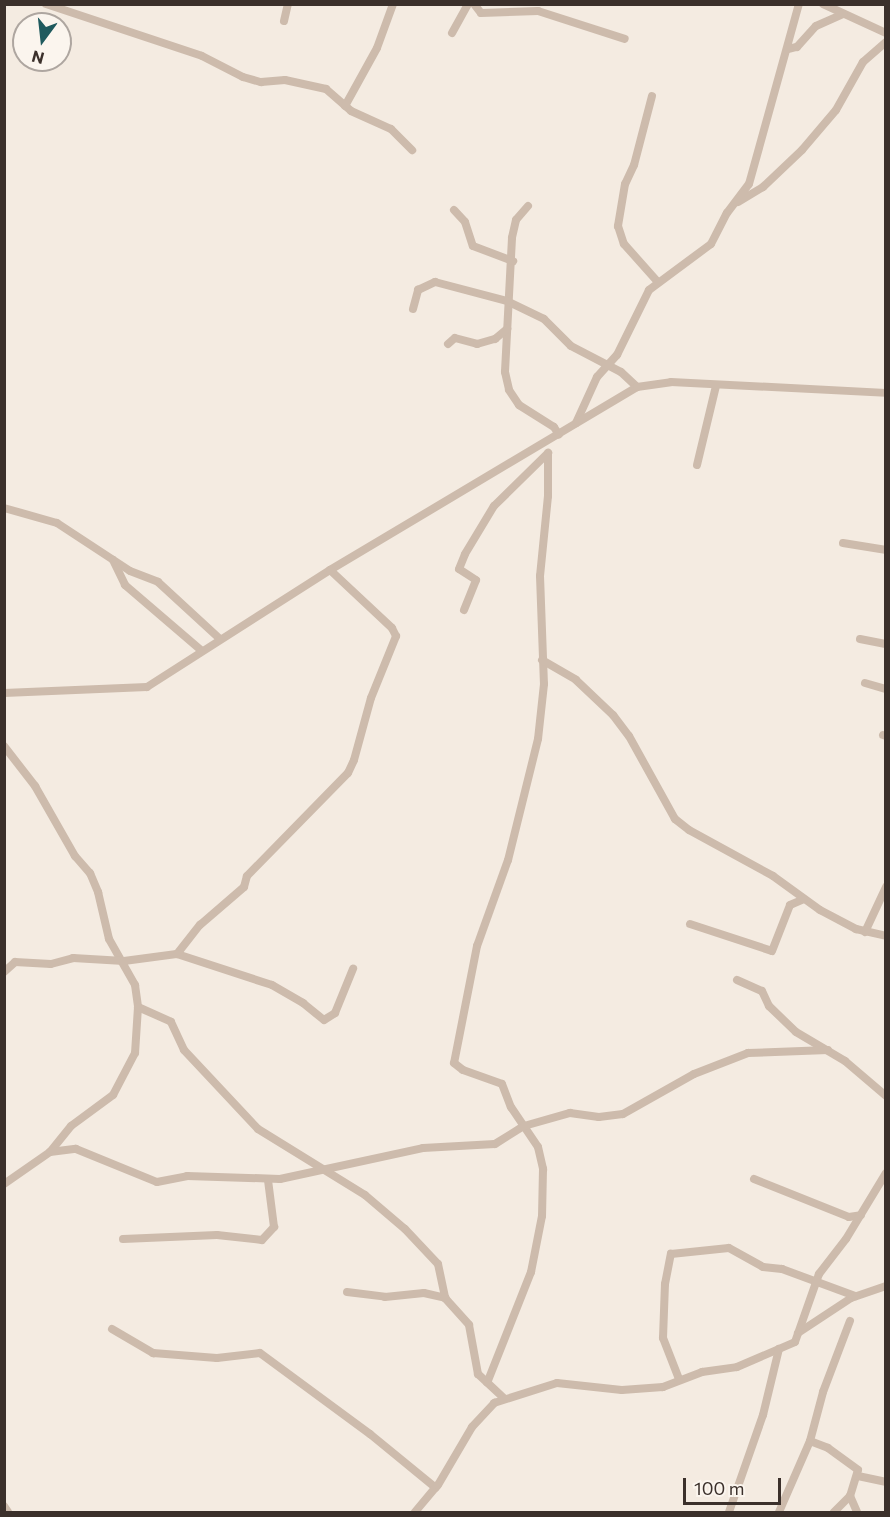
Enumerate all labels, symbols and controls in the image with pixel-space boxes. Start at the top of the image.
north arrow [12,12,72,72]
text: N [29,47,46,69]
scale bar [686,1466,784,1504]
text: 100 m [694,1477,744,1499]

